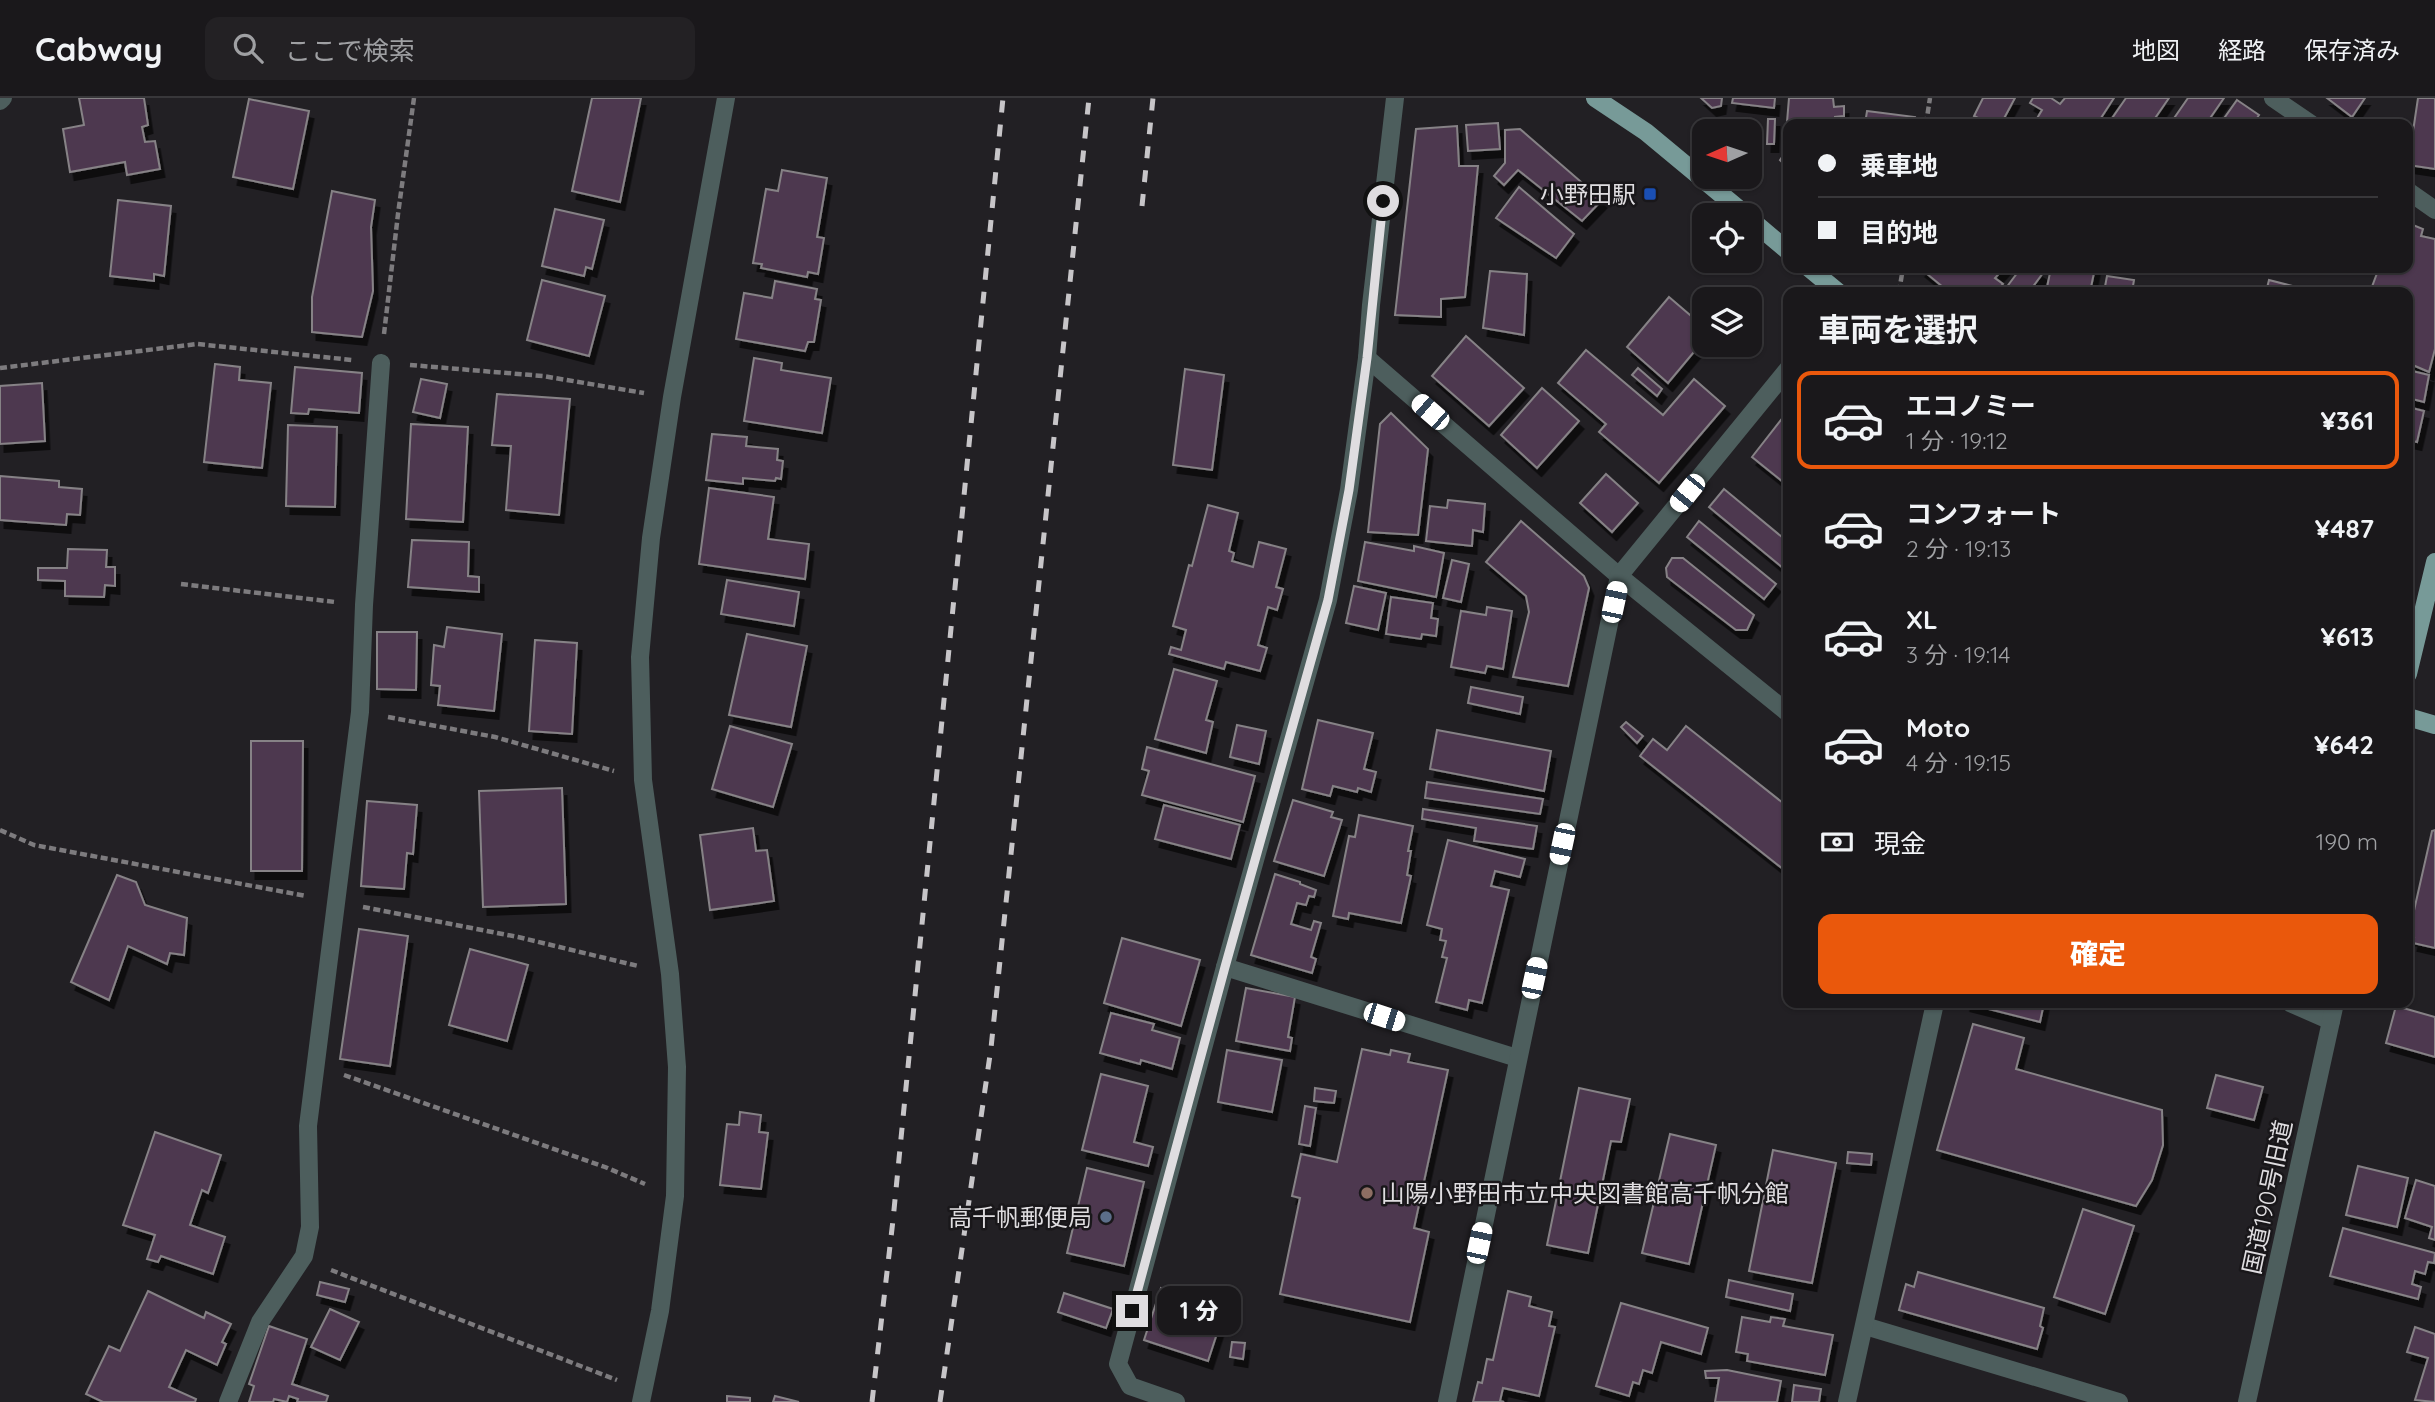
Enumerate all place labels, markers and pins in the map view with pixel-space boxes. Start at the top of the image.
place label: 小野田駅 [1540,179,1636,209]
marker: 小野田駅 [1642,186,1658,202]
place label: 山陽小野田市立中央図書館高千帆分館 [1381,1178,1789,1208]
marker: 山陽小野田市立中央図書館高千帆分館 [1359,1185,1375,1201]
place label: 高千帆郵便局 [948,1202,1092,1232]
marker: 高千帆郵便局 [1098,1209,1114,1225]

